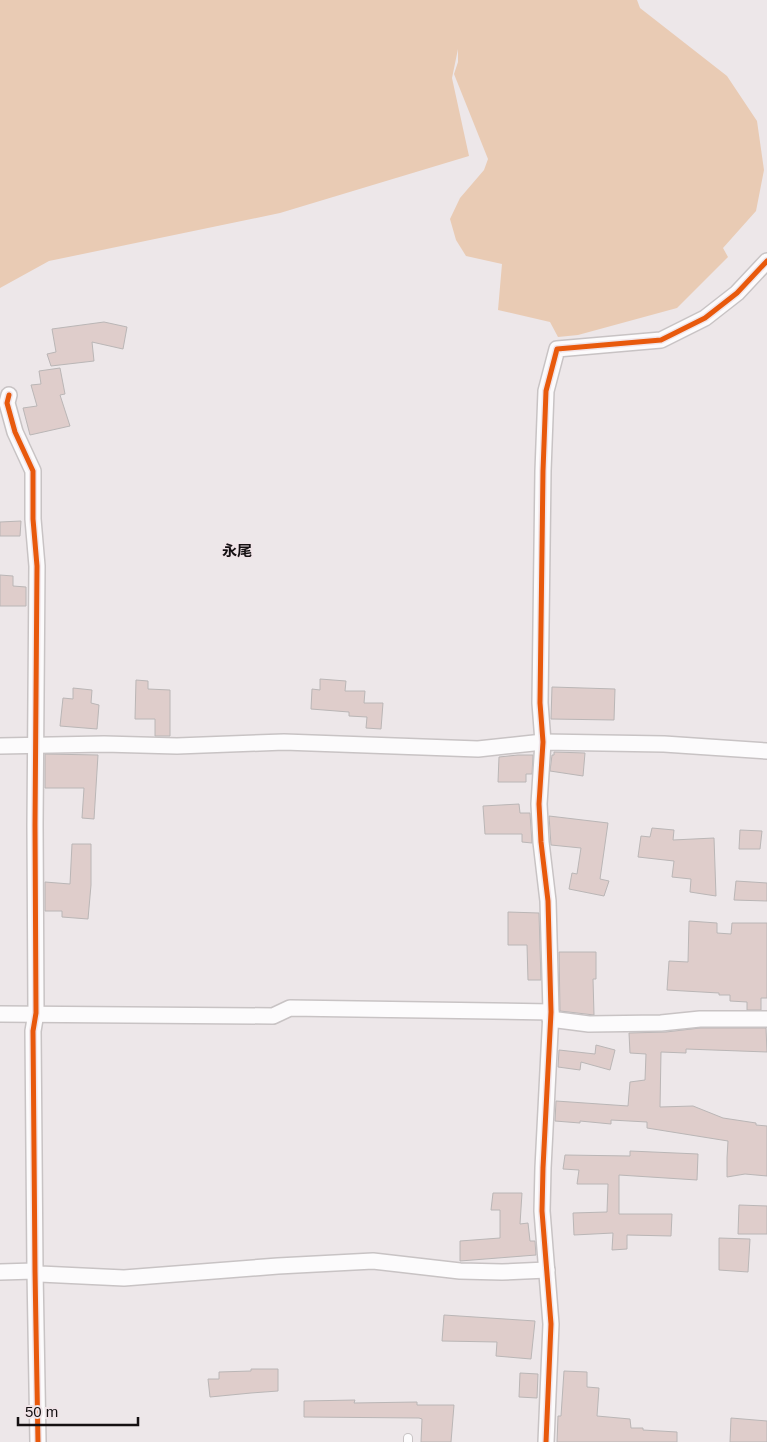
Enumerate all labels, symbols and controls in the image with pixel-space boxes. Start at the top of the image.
district label: 永尾 [222,542,252,559]
scale bar [18,1394,138,1426]
text: 50 m [25,1403,58,1420]

